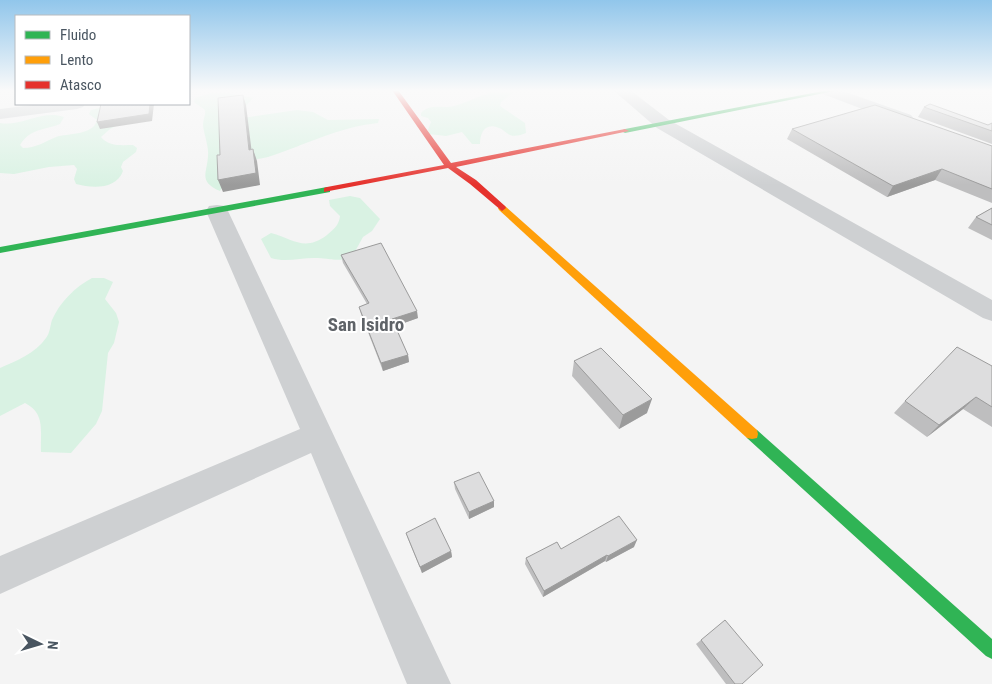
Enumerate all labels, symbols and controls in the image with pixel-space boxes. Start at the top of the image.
legend [15,15,190,105]
text: Fluido [60,26,96,44]
text: Lento [60,51,93,69]
text: Atasco [60,76,101,94]
district label: San Isidro [328,313,404,336]
north arrow [15,619,65,669]
text: N [45,640,61,650]

